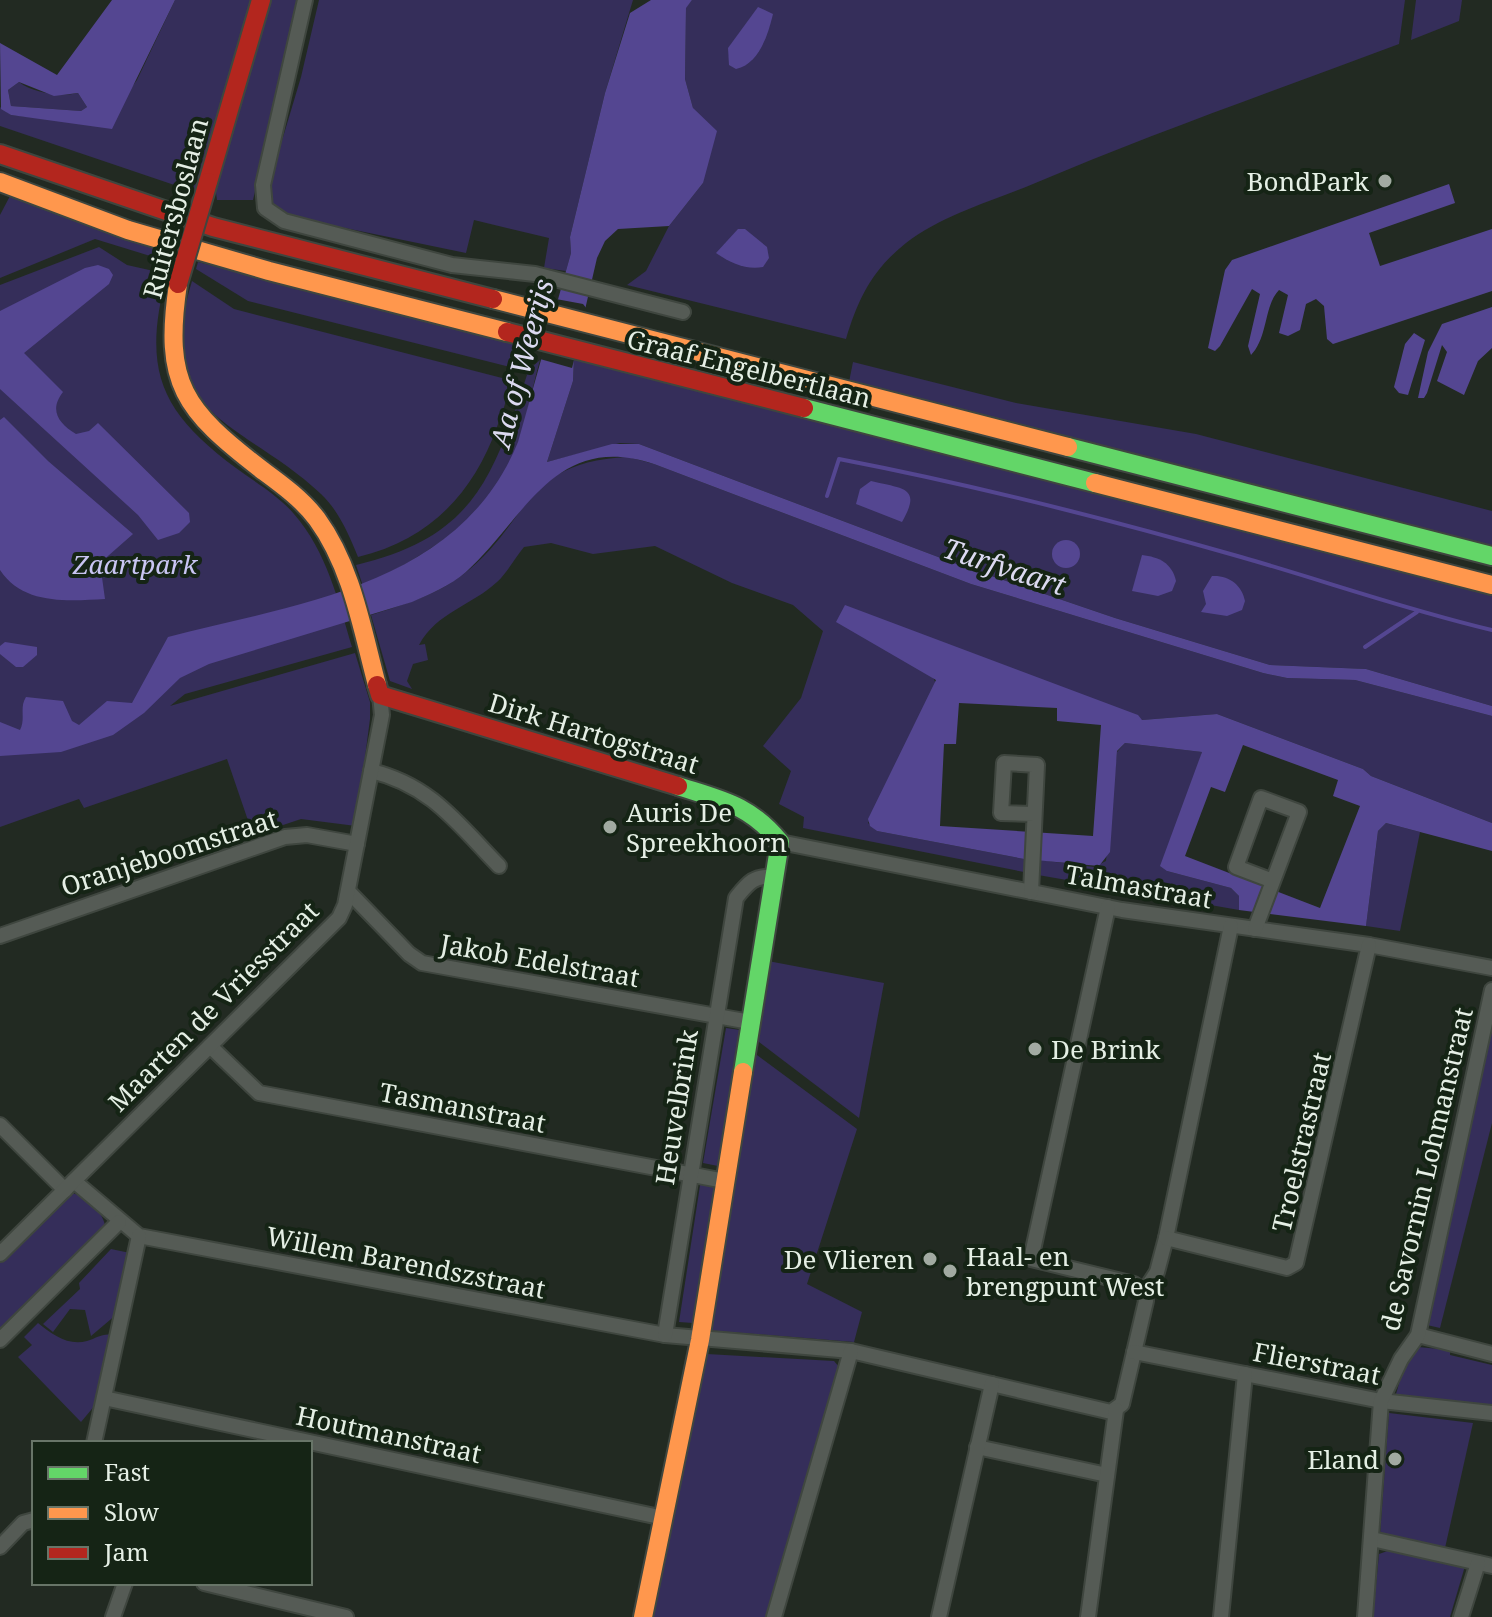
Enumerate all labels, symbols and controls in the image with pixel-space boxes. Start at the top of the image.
street label: Ruitersboslaan [134,113,216,302]
place label: BondPark [1246,163,1370,199]
marker: BondPark [1376,172,1394,190]
water label: Aa of Weerijs [480,274,562,454]
street label: Graaf Engelbertlaan [623,320,875,416]
water label: Turfvaart [939,528,1072,604]
park label: Zaartpark [72,546,199,582]
street label: Dirk Hartogstraat [484,684,704,782]
place label: Auris De Spreekhoorn [626,794,787,860]
street label: Oranjeboomstraat [56,800,282,904]
marker: Auris De Spreekhoorn [601,818,619,836]
street label: Talmastraat [1063,855,1215,917]
street label: Maarten de Vriesstraat [100,893,326,1119]
street label: Jakob Edelstraat [437,925,642,995]
street label: de Savornin Lohmanstraat [1371,1004,1481,1334]
street label: Heuvelbrink [646,1026,706,1187]
place label: De Brink [1051,1031,1161,1067]
marker: De Brink [1026,1040,1044,1058]
street label: Troelstrastraat [1263,1049,1339,1235]
street label: Tasmanstraat [377,1073,549,1141]
street label: Willem Barendszstraat [263,1217,549,1307]
place label: Haal- en brengpunt West [966,1238,1164,1304]
place label: De Vlieren [784,1241,914,1277]
marker: De Vlieren [921,1250,939,1268]
marker: Haal- en brengpunt West [941,1262,959,1280]
street label: Flierstraat [1250,1333,1384,1393]
street label: Houtmanstraat [293,1397,485,1471]
legend [32,1441,312,1585]
place label: Eland [1307,1441,1379,1477]
marker: Eland [1386,1450,1404,1468]
text: Fast [104,1455,150,1488]
text: Slow [104,1495,159,1528]
text: Jam [103,1535,149,1568]

